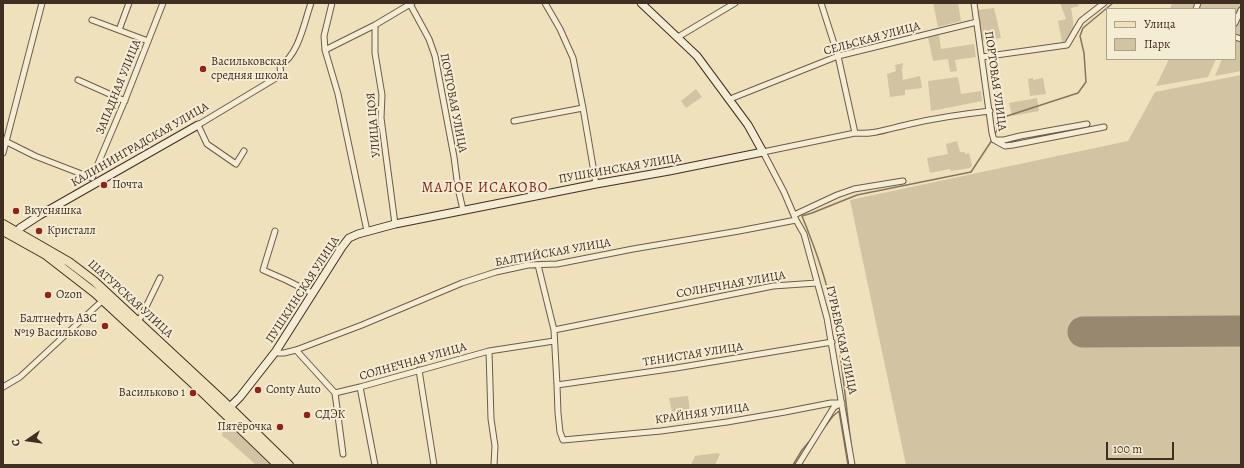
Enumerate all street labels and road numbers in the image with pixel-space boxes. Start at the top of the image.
street label: СЕЛЬСКАЯ УЛИЦА [822,19,922,59]
street label: ПОРТОВАЯ УЛИЦА [981,30,1009,132]
street label: ЗАПАДНАЯ УЛИЦА [93,37,145,137]
street label: ПОЧТОВАЯ УЛИЦА [436,52,470,154]
street label: УЛИЦА ЦОЯ [364,92,384,158]
street label: КАЛИНИНГРАДСКАЯ УЛИЦА [69,100,211,190]
street label: ПУШКИНСКАЯ УЛИЦА [557,151,683,187]
street label: ПУШКИНСКАЯ УЛИЦА [263,234,343,346]
street label: БАЛТИЙСКАЯ УЛИЦА [494,236,612,270]
street label: ШАТУРСКАЯ УЛИЦА [84,257,176,341]
street label: СОЛНЕЧНАЯ УЛИЦА [675,268,787,302]
street label: ГУРЬЕВСКАЯ УЛИЦА [822,284,860,396]
street label: СОЛНЕЧНАЯ УЛИЦА [358,340,468,384]
street label: ТЕНИСТАЯ УЛИЦА [642,340,744,370]
street label: КРАЙНЯЯ УЛИЦА [654,400,750,428]

